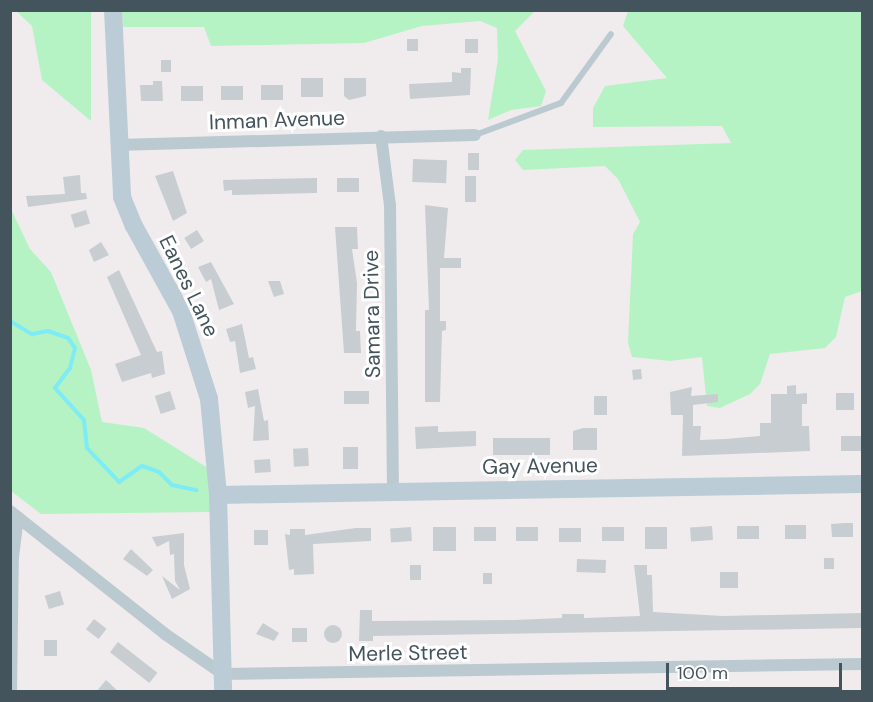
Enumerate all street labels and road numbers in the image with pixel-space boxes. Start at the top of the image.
street label: Inman Avenue [209,105,345,135]
street label: Eanes Lane [154,231,224,341]
street label: Samara Drive [358,250,386,378]
street label: Gay Avenue [482,452,598,480]
street label: Merle Street [348,639,468,667]

